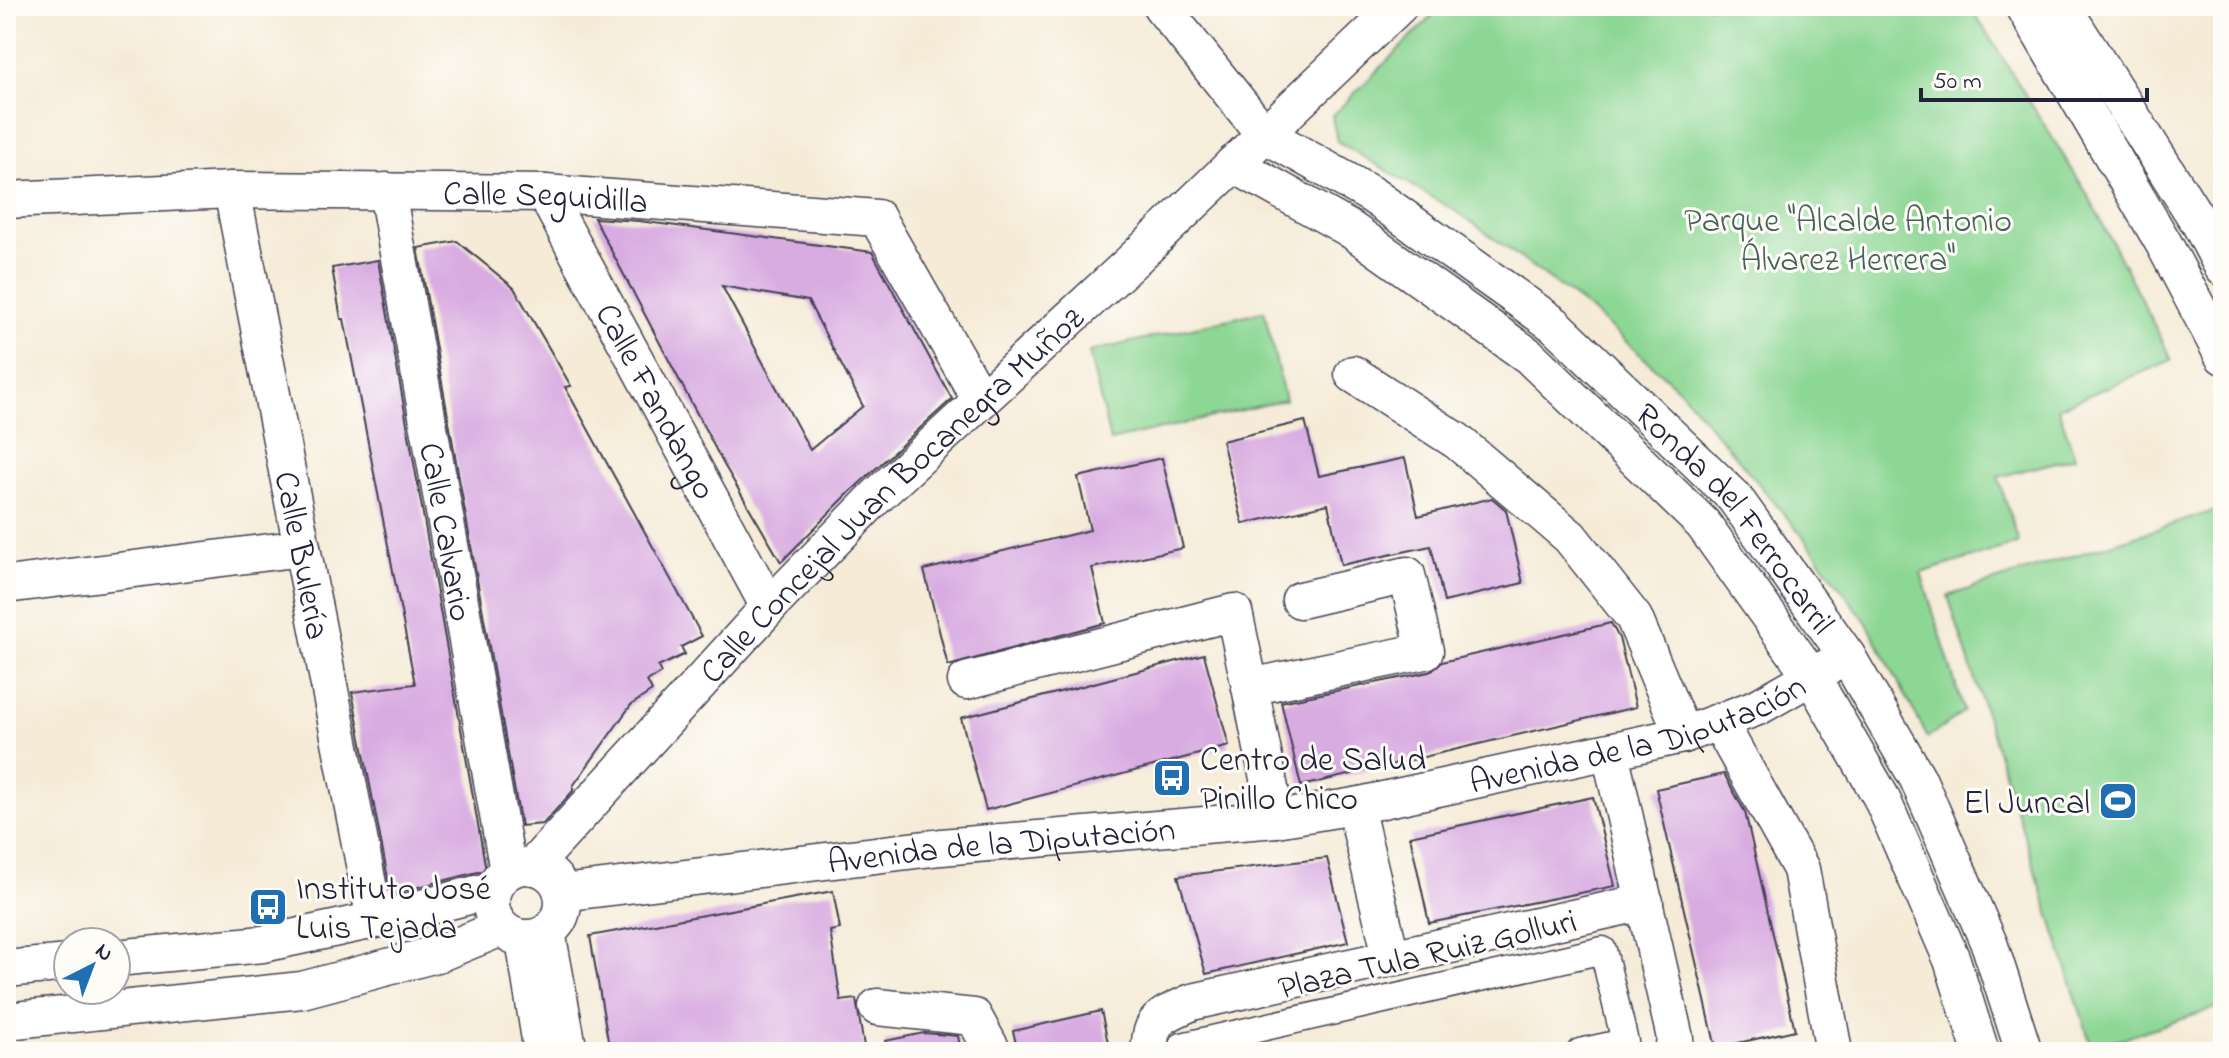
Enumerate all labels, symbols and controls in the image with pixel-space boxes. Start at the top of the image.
scale bar [1921,52,2147,102]
text: 50 m [1933,65,1982,100]
street label: Calle Seguidilla [443,171,650,230]
park label: Parque "Alcalde Antonio Álvarez Herrera" [1684,198,2012,287]
street label: Calle Fandango [580,295,727,510]
street label: Calle Concejal Juan Bocanegra Muñoz [690,296,1098,697]
street label: Ronda del Ferrocarril [1621,393,1845,646]
street label: Calle Calvario [403,439,484,626]
street label: Calle Bulería [259,467,341,644]
street label: Avenida de la Diputación [1465,663,1817,809]
place label: Centro de Salud Pinillo Chico [1200,737,1426,826]
bus stop icon: Centro de Salud Pinillo Chico [1151,757,1193,799]
place label: El Juncal [1963,780,2090,830]
sports icon: El Juncal [2097,780,2139,822]
street label: Avenida de la Diputación [825,807,1177,890]
place label: Instituto José Luis Tejada [296,866,492,955]
bus stop icon: Instituto José Luis Tejada [247,886,289,928]
street label: Plaza Tula Ruiz Golluri [1274,898,1582,1016]
north arrow [52,926,132,1006]
text: N [87,937,120,970]

